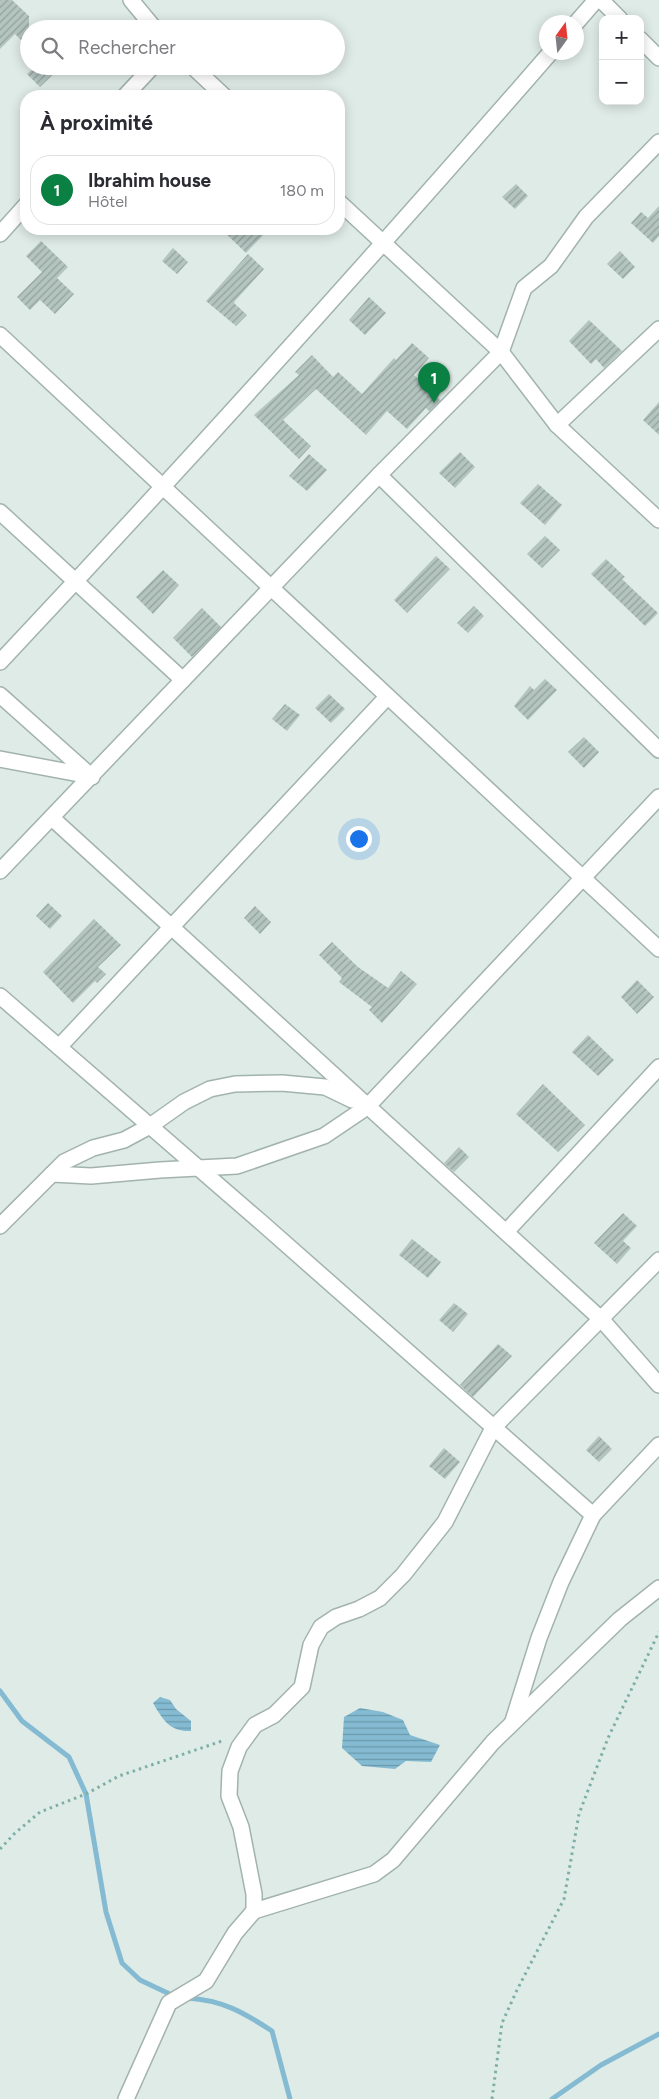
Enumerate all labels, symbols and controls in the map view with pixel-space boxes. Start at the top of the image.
north arrow [539,15,584,60]
map controls [599,15,644,105]
button: + [599,15,644,60]
search box [20,20,345,75]
icon: search [38,34,66,62]
text: Rechercher [78,36,176,59]
button: − [599,60,644,105]
text: À proximité [40,110,153,135]
text: Ibrahim house [88,169,211,192]
text: 1 [54,181,60,200]
text: 180 m [280,181,324,200]
text: Hôtel [88,192,128,211]
pin: 1 [418,362,450,403]
your location [346,826,372,852]

